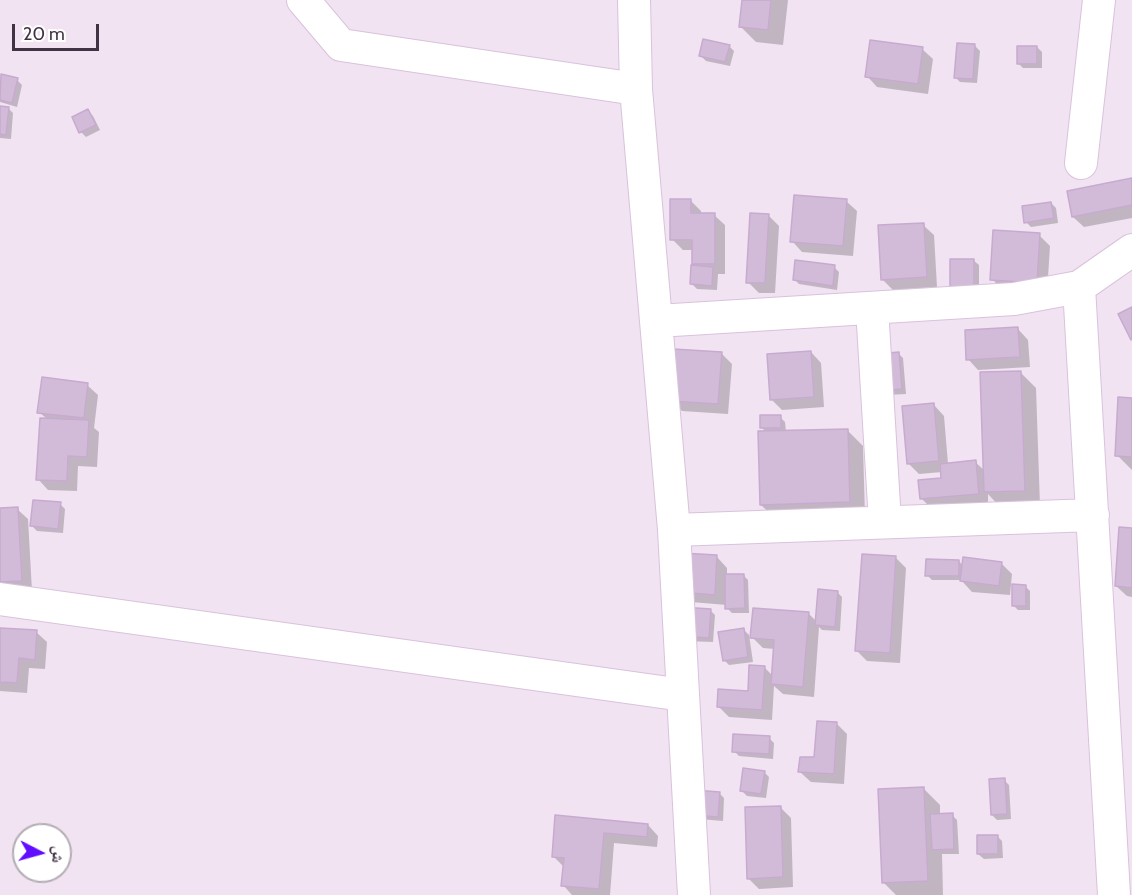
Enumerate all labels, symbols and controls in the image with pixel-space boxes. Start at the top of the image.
scale bar [15,12,102,50]
text: 20 m [23,23,65,45]
north arrow [12,823,72,883]
text: ش [48,845,69,864]

